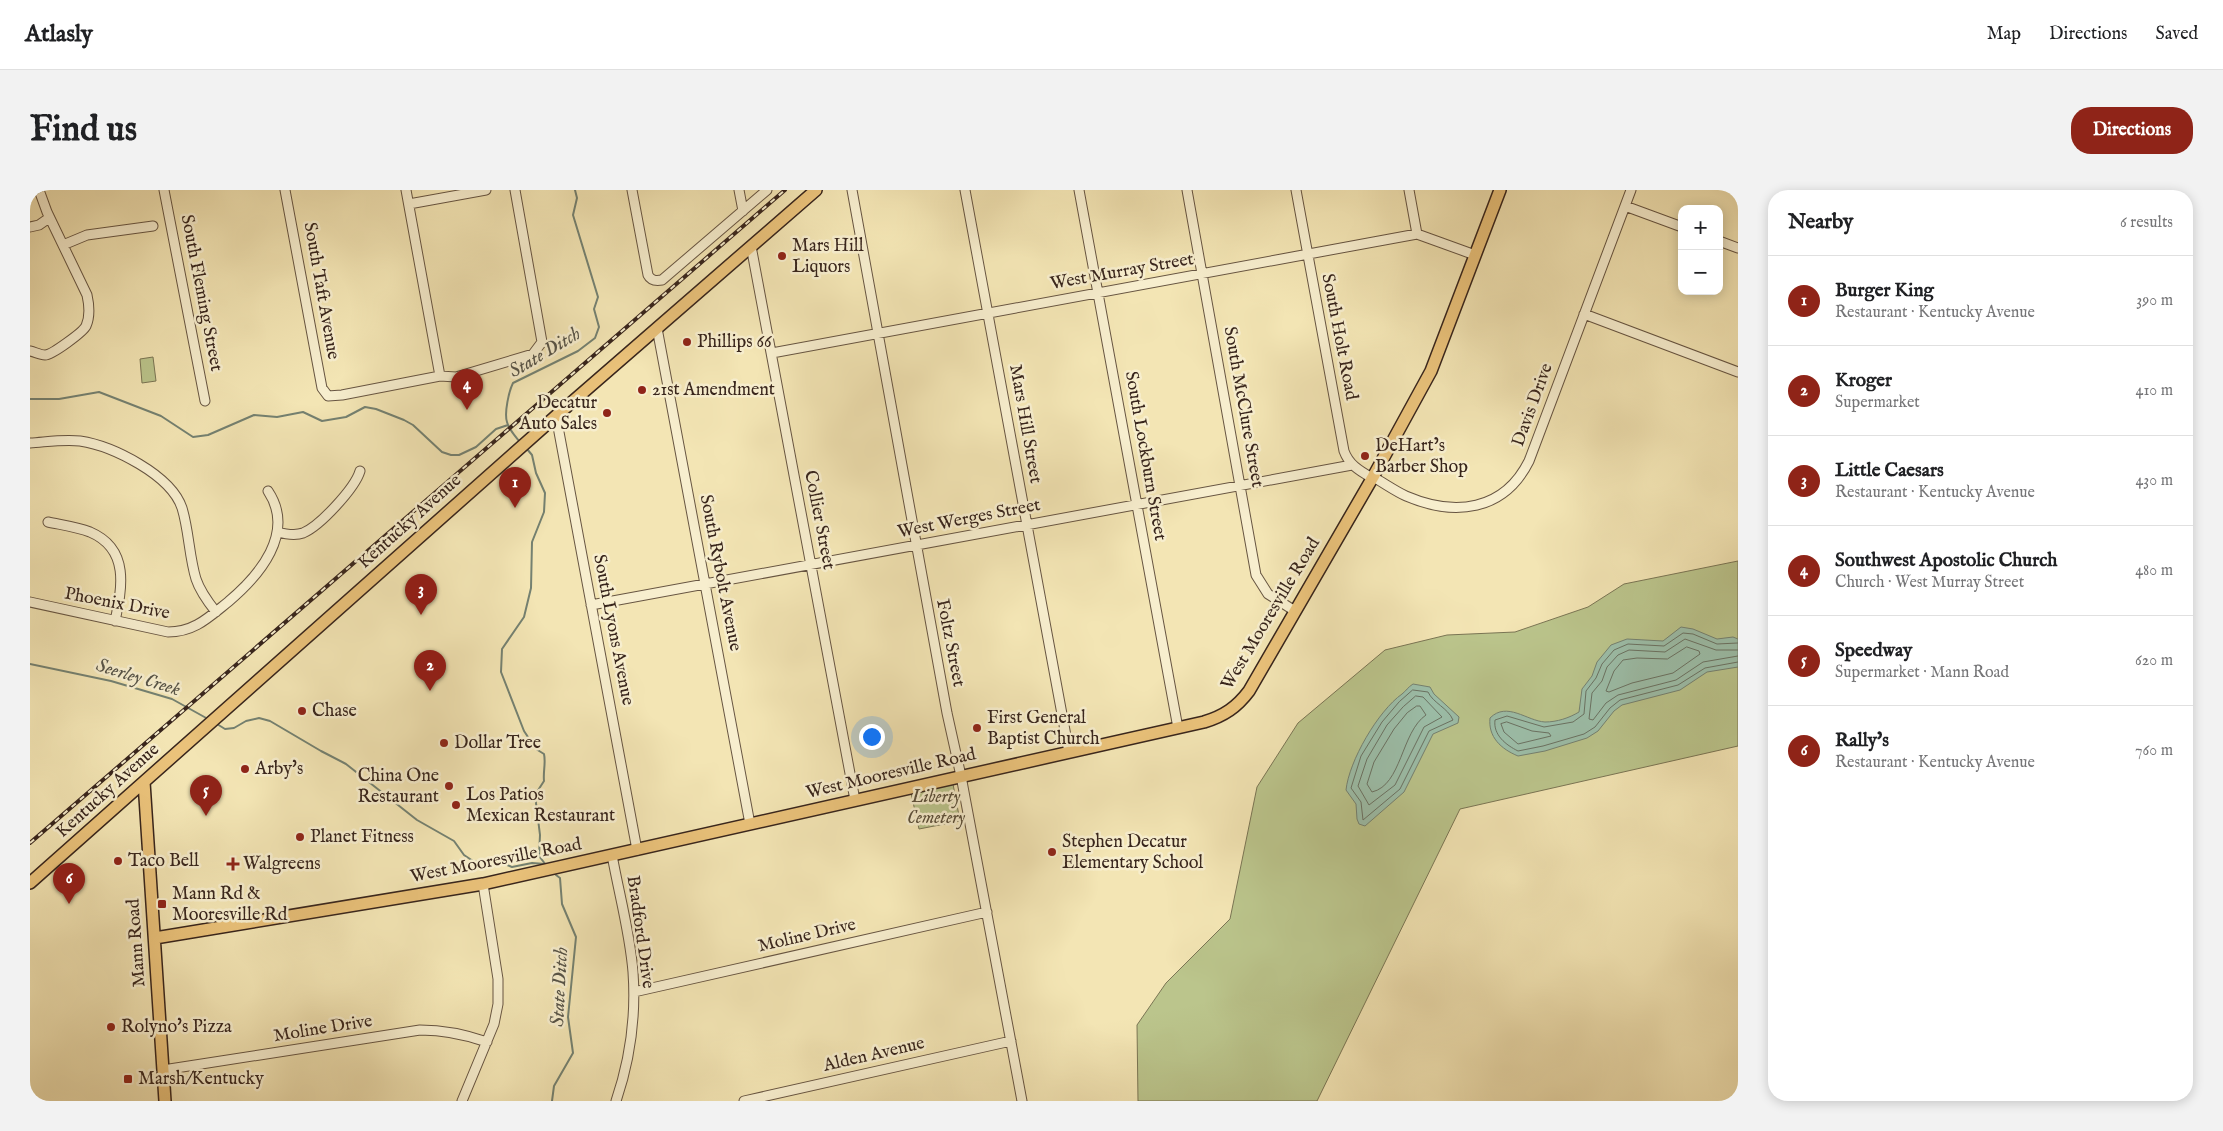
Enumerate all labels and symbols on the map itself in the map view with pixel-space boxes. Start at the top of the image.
street label: South Fleming Street [175,213,227,373]
street label: South Taft Avenue [298,221,344,361]
place label: Mars Hill Liquors [792,235,864,279]
street label: West Murray Street [1048,248,1196,296]
marker: Mars Hill Liquors [776,250,788,262]
street label: South Holt Road [1315,272,1363,403]
water label: State Ditch [505,322,585,384]
street label: South McClure Street [1218,325,1268,489]
place label: Phillips 66 [697,331,772,354]
marker: Phillips 66 [681,336,693,348]
street label: Davis Drive [1507,360,1559,450]
street label: Mars Hill Street [1003,363,1047,485]
pin: 4 [451,369,483,410]
street label: South Lockburn Street [1119,369,1171,543]
place label: 21st Amendment [652,379,775,402]
marker: 21st Amendment [636,384,648,396]
place label: Decatur Auto Sales [518,392,597,436]
marker: Decatur Auto Sales [601,407,613,419]
place label: DeHart’s Barber Shop [1375,435,1468,479]
marker: DeHart’s Barber Shop [1359,450,1371,462]
pin: 1 [499,467,531,508]
street label: Collier Street [798,468,840,572]
street label: Kentucky Avenue [353,469,467,575]
street label: South Rybolt Avenue [694,493,746,653]
street label: West Werges Street [896,494,1042,544]
street label: West Mooresville Road [1216,533,1326,694]
street label: South Lyons Avenue [587,553,639,707]
pin: 3 [405,574,437,615]
street label: Phoenix Drive [62,583,172,625]
street label: Foltz Street [930,597,970,689]
pin: 2 [414,650,446,691]
water label: Seerley Creek [93,654,183,702]
place label: Chase [312,700,357,723]
marker: Chase [296,705,308,717]
place label: First General Baptist Church [987,707,1100,751]
marker: First General Baptist Church [971,722,983,734]
your location [859,724,885,750]
place label: Dollar Tree [454,732,541,755]
marker: Dollar Tree [438,737,450,749]
street label: Kentucky Avenue [51,738,165,844]
street label: West Mooresville Road [804,743,979,805]
place label: Arby's [254,758,303,781]
marker: Arby's [239,763,251,775]
place label: China One Restaurant [357,765,439,809]
pin: 5 [190,775,222,816]
marker: China One Restaurant [443,780,455,792]
place label: Los Patios Mexican Restaurant [466,784,615,828]
park label: Liberty Cemetery [907,786,965,830]
marker: Los Patios Mexican Restaurant [450,799,462,811]
place label: Planet Fitness [310,826,414,849]
marker: Planet Fitness [294,831,306,843]
place label: Stephen Decatur Elementary School [1062,831,1203,875]
street label: West Mooresville Road [409,833,584,889]
marker: Stephen Decatur Elementary School [1046,846,1058,858]
place label: Taco Bell [128,850,199,873]
place label: Walgreens [243,853,321,876]
marker: Taco Bell [112,855,124,867]
marker: Walgreens [227,858,239,870]
pin: 6 [53,863,85,904]
street label: Bradford Drive [621,874,659,990]
place label: Mann Rd & Mooresville Rd [172,883,288,927]
street label: Mann Road [122,898,152,988]
marker: Mann Rd & Mooresville Rd [156,898,168,910]
street label: Moline Drive [756,914,858,958]
water label: State Ditch [546,947,574,1027]
street label: Moline Drive [272,1010,374,1048]
place label: Rolyno's Pizza [121,1016,232,1039]
marker: Rolyno's Pizza [105,1021,117,1033]
street label: Alden Avenue [820,1032,927,1078]
place label: Marsh/Kentucky [138,1068,264,1091]
marker: Marsh/Kentucky [122,1073,134,1085]

